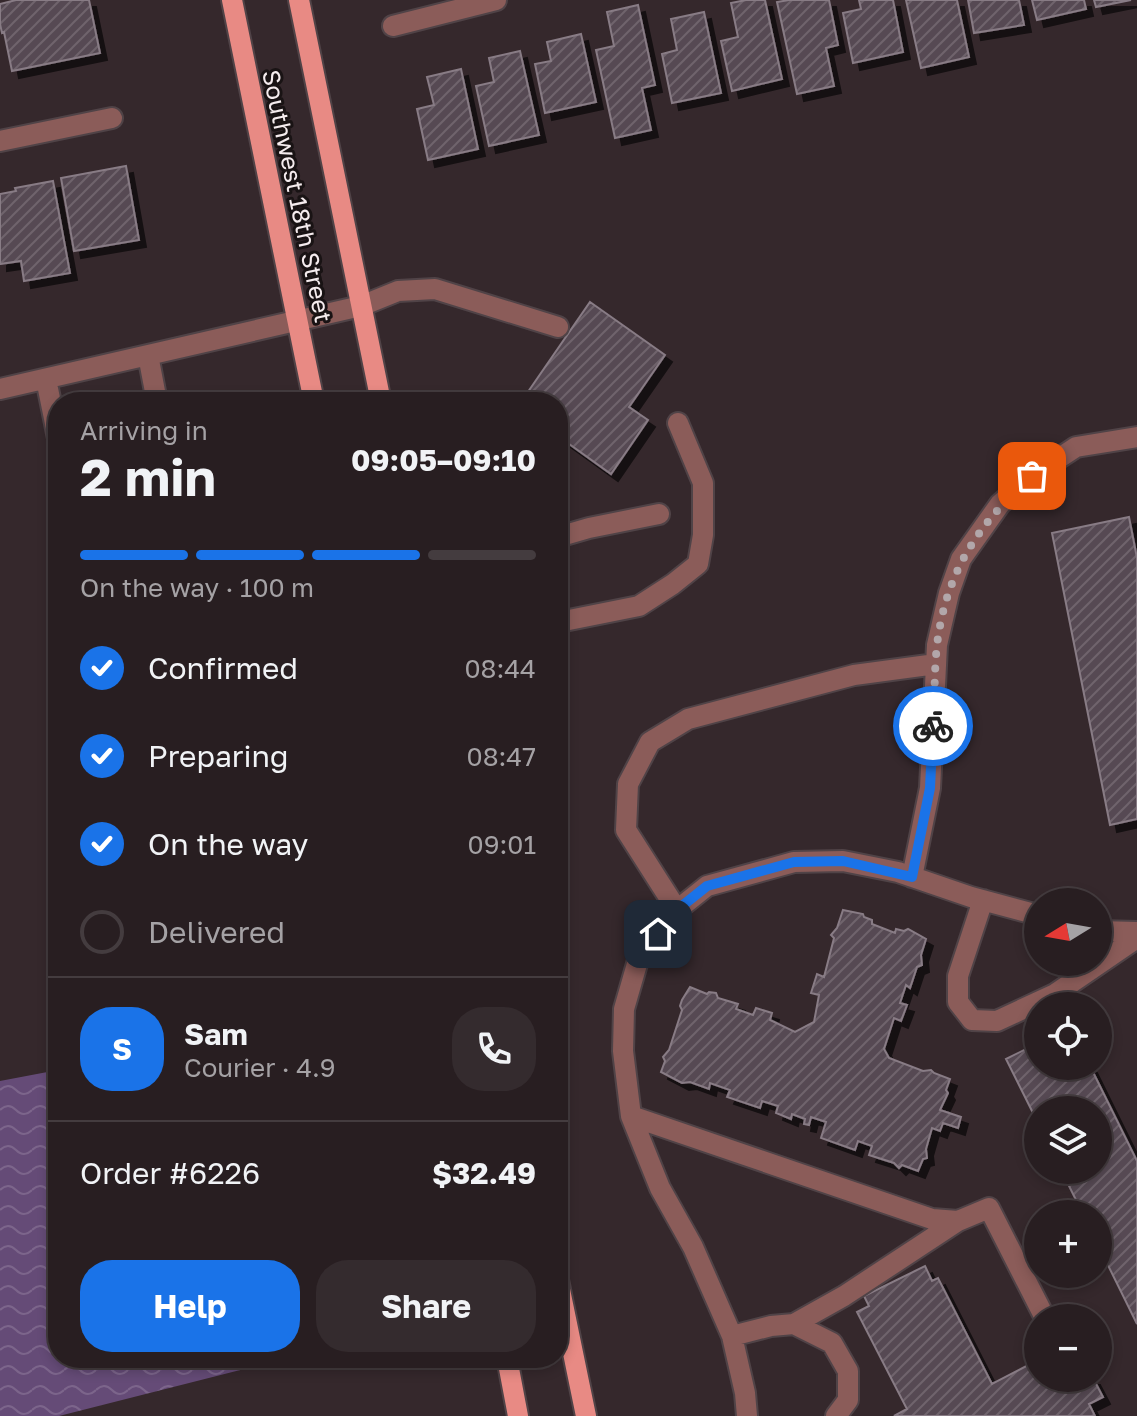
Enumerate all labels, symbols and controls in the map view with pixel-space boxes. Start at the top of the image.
street label: Southwest 18th Street [257,67,339,325]
text: Arriving in [80,415,208,446]
text: 09:05–09:10 [351,442,536,478]
pin [998,442,1066,510]
text: 2 min [80,445,216,507]
icon: bag [1010,454,1054,498]
text: On the way · 100 m [80,572,314,603]
icon: check [80,646,124,690]
text: Confirmed [148,650,298,686]
text: 08:44 [464,653,536,684]
courier [893,686,973,766]
icon: bike [911,704,955,748]
icon: check [80,734,124,778]
text: Preparing [148,738,289,774]
text: 08:47 [467,741,536,772]
icon: check [80,822,124,866]
text: On the way [148,826,308,862]
text: 09:01 [468,829,536,860]
north arrow [1024,888,1112,976]
map controls [1024,888,1112,1392]
pin [624,900,692,968]
icon: home [636,912,680,956]
text: Delivered [148,914,285,950]
button: locate [1024,992,1112,1080]
button: phone [452,1007,536,1091]
text: Sam [184,1016,248,1052]
text: S [112,1031,132,1067]
text: Courier · 4.9 [184,1052,336,1083]
button: layers [1024,1096,1112,1184]
text: Order #6226 [80,1155,260,1191]
text: $32.49 [432,1155,536,1191]
button: + [1024,1200,1112,1288]
button: Help [80,1260,300,1352]
button: Share [316,1260,536,1352]
button: − [1024,1304,1112,1392]

